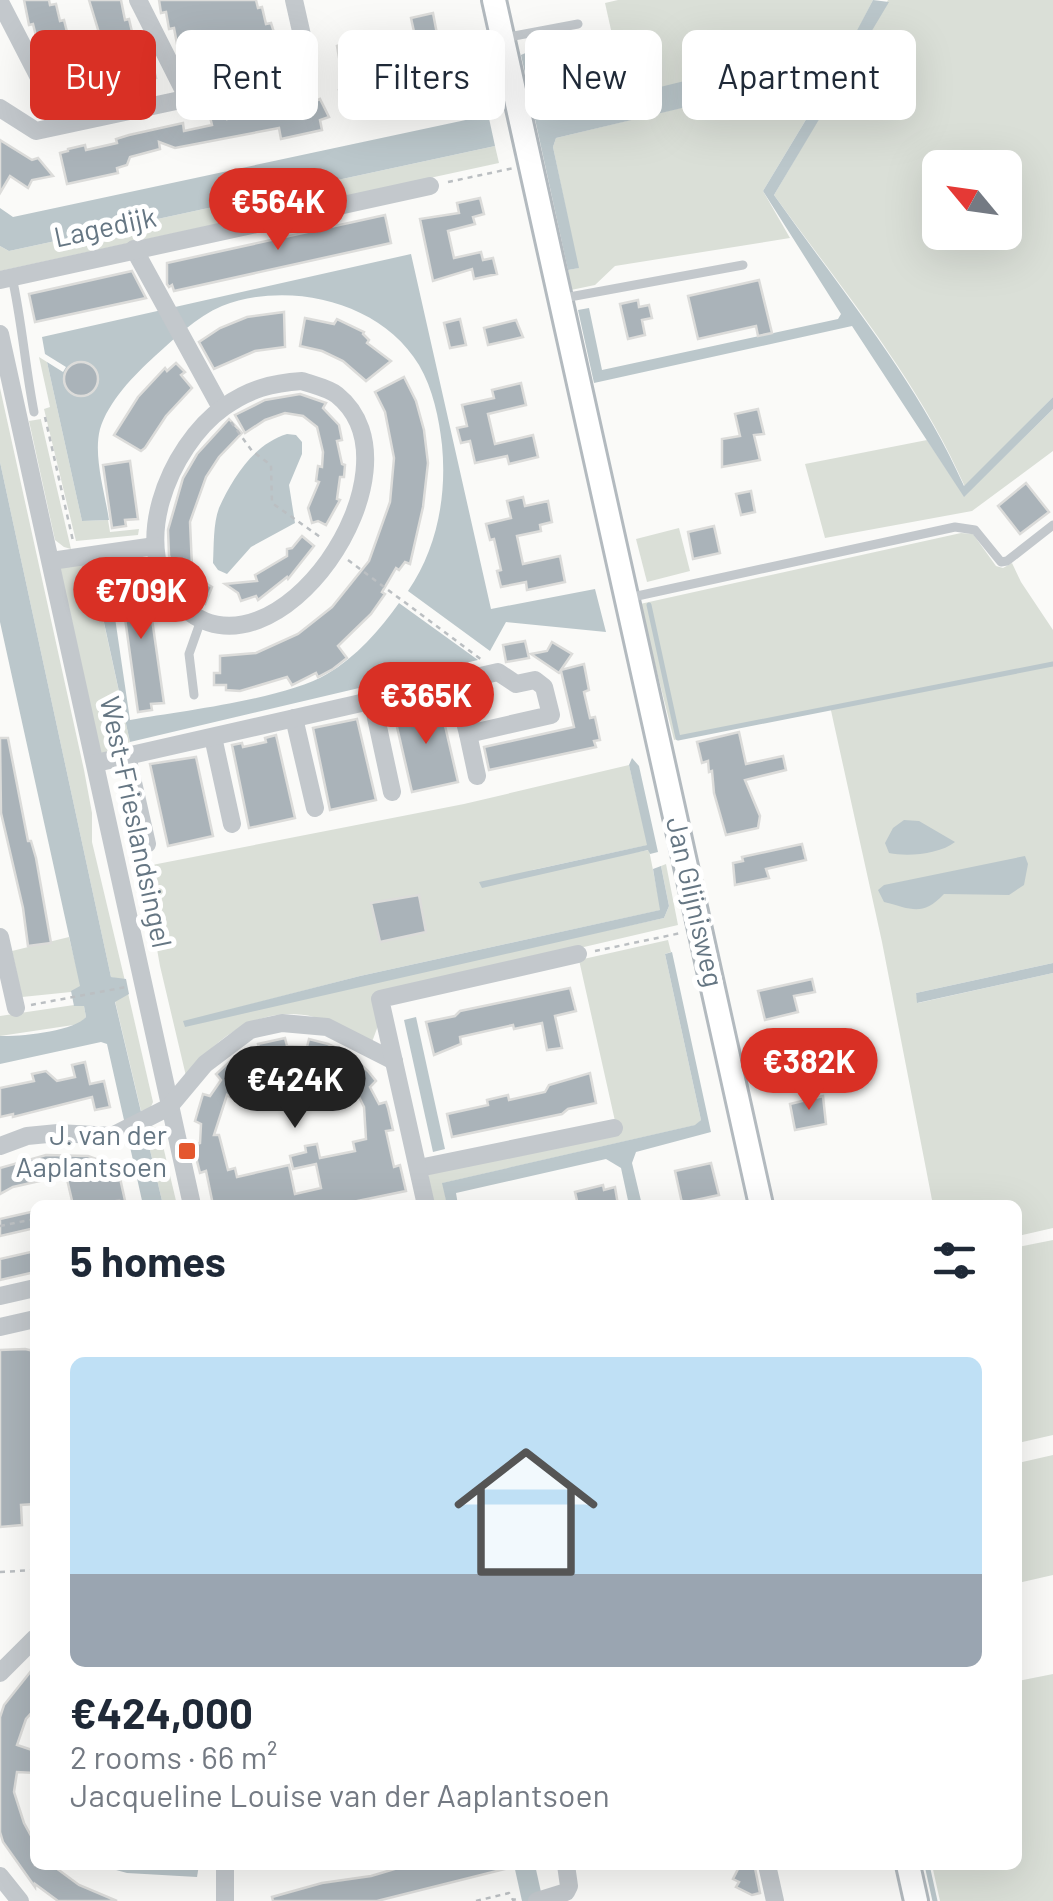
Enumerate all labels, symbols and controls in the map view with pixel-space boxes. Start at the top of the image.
chip: Buy [30,30,156,120]
chip: Rent [176,30,318,120]
chip: Filters [338,30,505,120]
chip: New [525,30,662,120]
chip: Apartment [682,30,916,120]
north arrow [922,150,1022,250]
map controls [922,150,1022,250]
pin: €564K [208,168,348,253]
text: €564K [231,181,325,219]
street label: Lagedijk [51,199,159,253]
pin: €709K [71,557,211,642]
text: €709K [95,570,187,608]
pin: €365K [356,662,496,747]
text: €365K [380,675,472,713]
street label: West-Frieslandsingel [94,693,180,951]
street label: Jan Glijnisweg [660,814,732,990]
pin: €382K [739,1028,879,1113]
text: €382K [763,1041,855,1079]
pin: €424K [225,1046,365,1131]
text: €424K [247,1059,343,1097]
place label: J. van der Aaplantsoen [15,1117,167,1183]
marker: J. van der Aaplantsoen [176,1140,198,1162]
icon: filters [927,1233,982,1288]
text: 5 homes [70,1235,226,1285]
icon: home [436,1422,616,1602]
text: €424,000 [70,1687,253,1737]
text: 2 rooms · 66 m² [70,1737,278,1775]
text: Jacqueline Louise van der Aaplantsoen [70,1775,610,1813]

